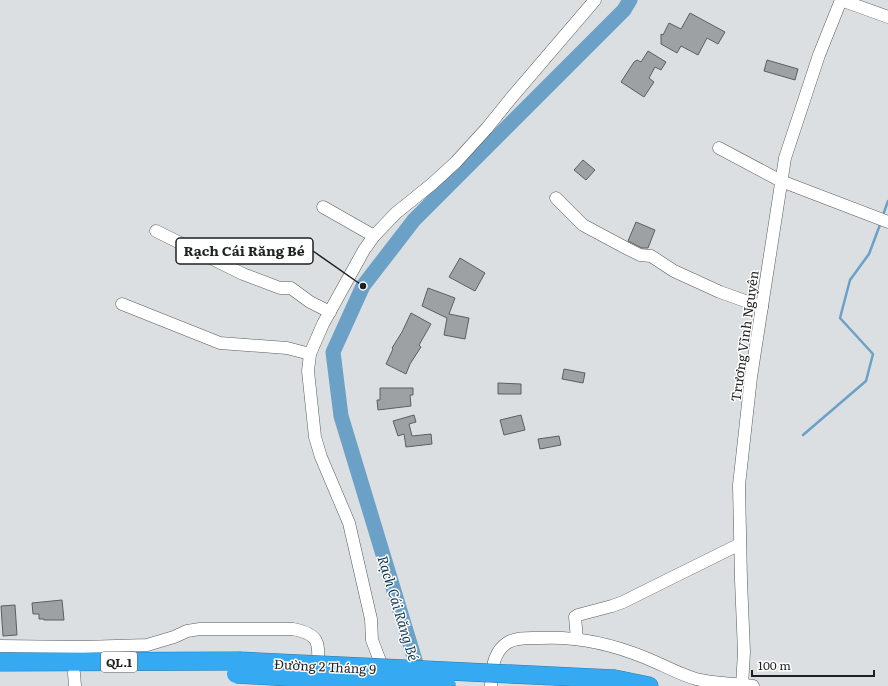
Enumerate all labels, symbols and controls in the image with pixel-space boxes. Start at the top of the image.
callout: Rạch Cái Răng Bé [176,238,313,264]
text: Rạch Cái Răng Bé [183,240,305,260]
street label: Trương Vĩnh Nguyên [725,269,763,403]
water label: Rạch Cái Răng Bé [373,553,425,663]
road number: QL.1 [101,652,137,672]
scale bar [752,652,874,678]
street label: Đường 2 Tháng 9 [273,654,377,678]
text: 100 m [758,656,791,674]

